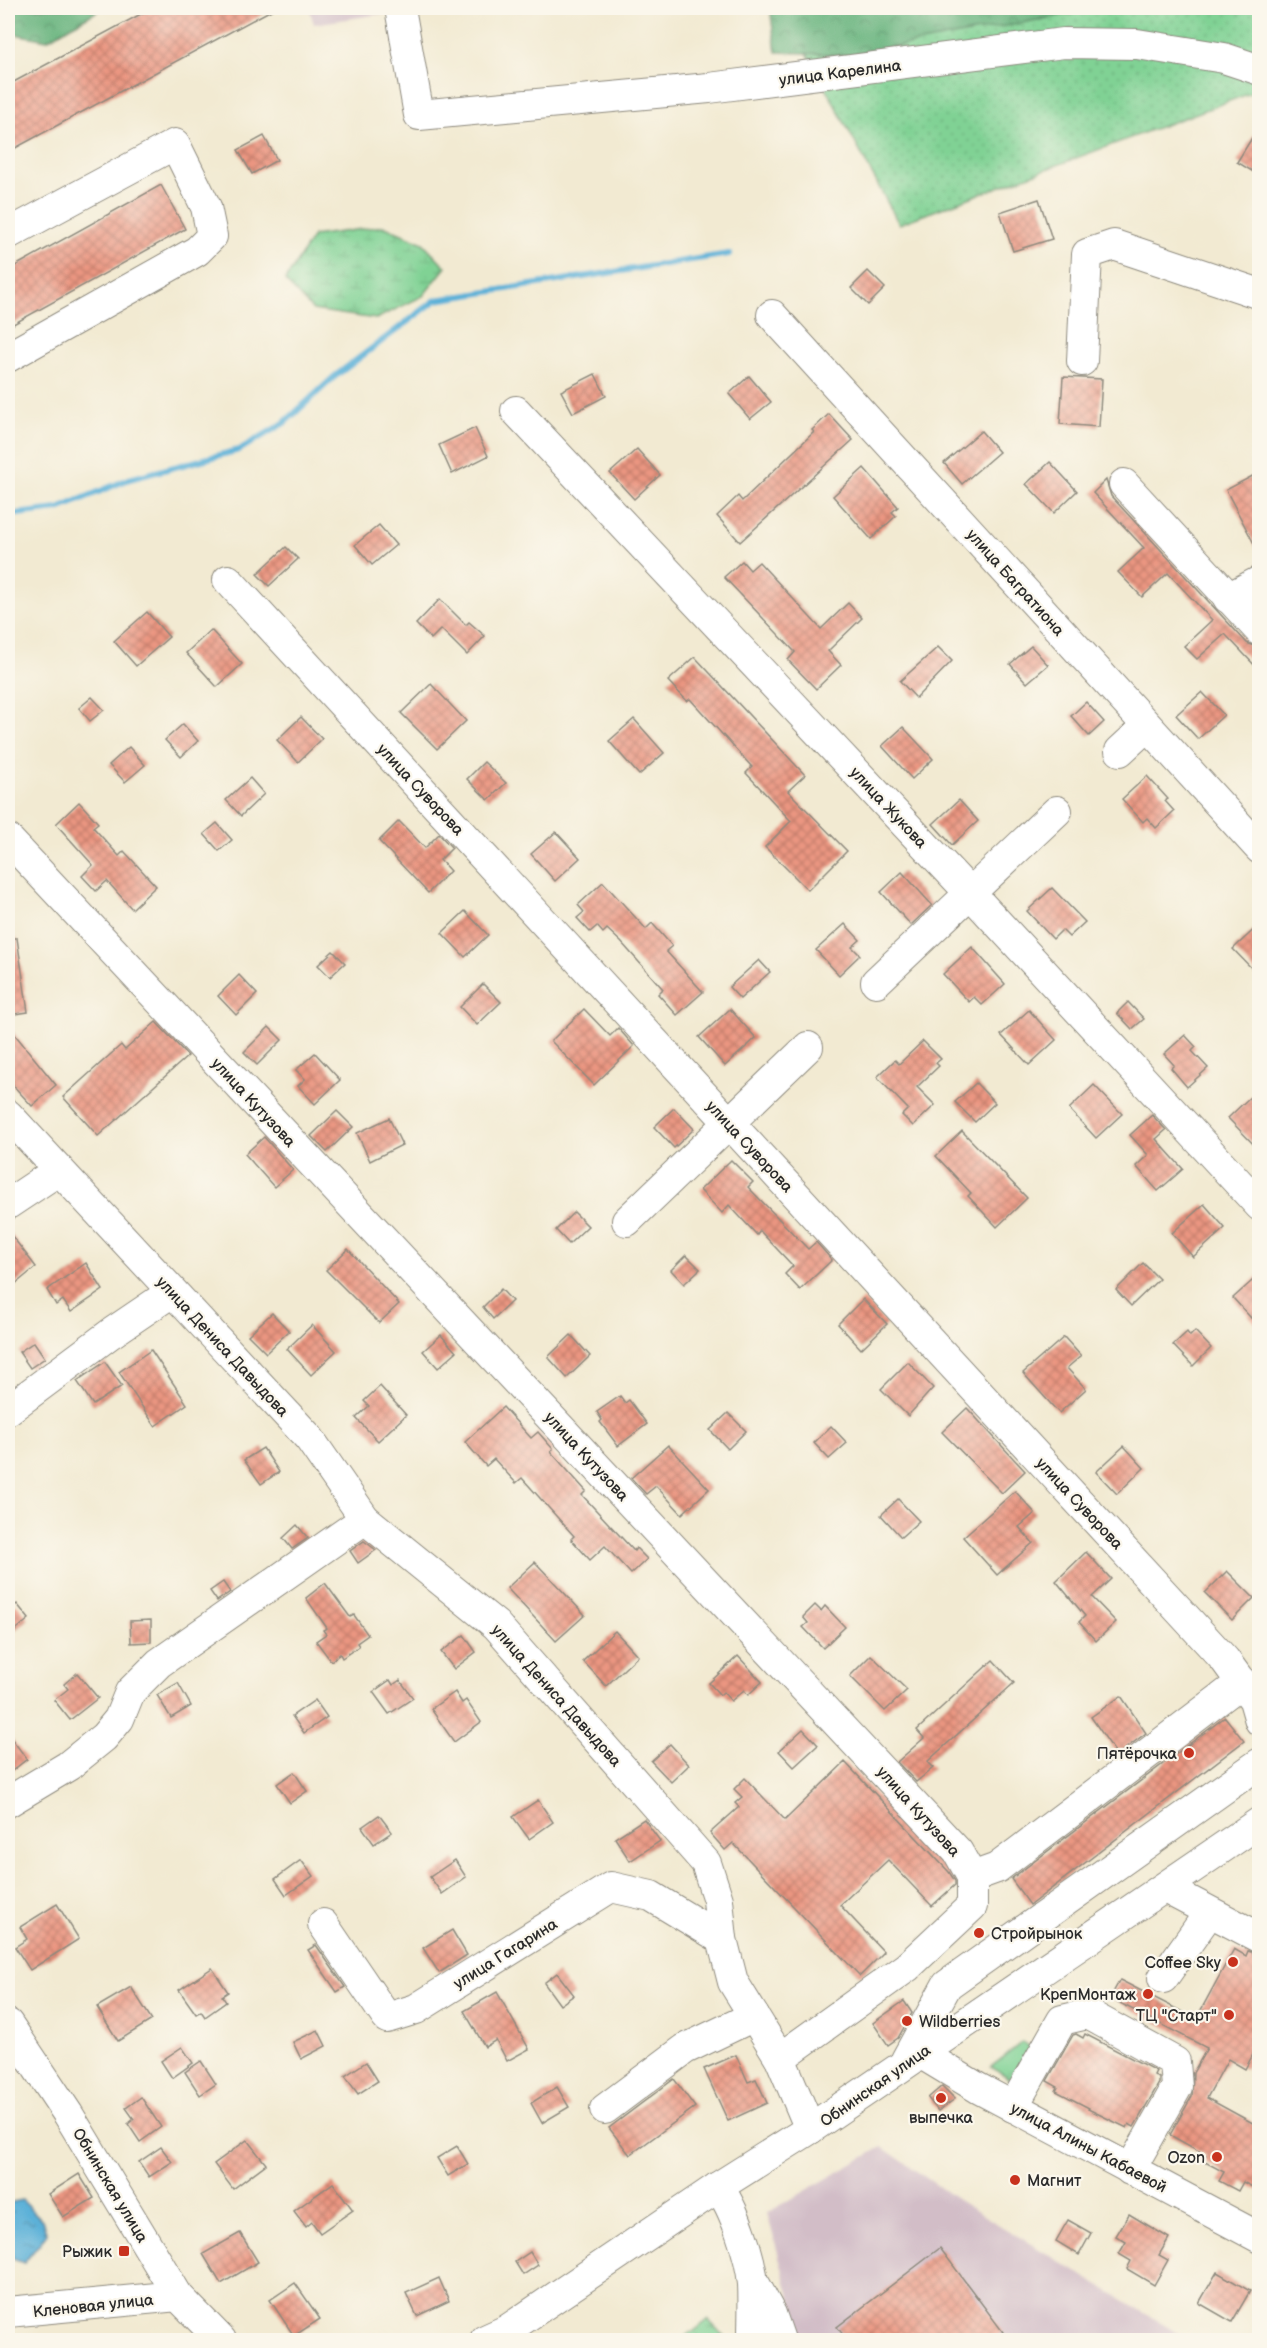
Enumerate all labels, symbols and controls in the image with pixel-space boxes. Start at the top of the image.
street label: улица Карелина [778,57,903,90]
street label: улица Багратиона [962,526,1068,641]
street label: улица Суворова [372,740,468,840]
street label: улица Жукова [845,763,931,853]
street label: улица Кутузова [207,1054,299,1152]
street label: улица Суворова [701,1097,797,1197]
street label: улица Дениса Давыдова [152,1273,292,1422]
street label: улица Кутузова [540,1408,632,1506]
street label: улица Суворова [1031,1454,1127,1554]
street label: улица Дениса Давыдова [487,1621,625,1772]
place label: Пятёрочка [1097,1745,1178,1764]
marker: Пятёрочка [1182,1746,1196,1760]
street label: улица Кутузова [872,1763,964,1861]
street label: улица Гагарина [450,1914,562,1994]
place label: Стройрынок [991,1925,1083,1944]
marker: Стройрынок [972,1926,986,1940]
place label: Coffee Sky [1144,1954,1222,1973]
marker: Coffee Sky [1226,1955,1240,1969]
place label: КрепМонтаж [1040,1986,1137,2005]
marker: КрепМонтаж [1141,1987,1155,2001]
place label: ТЦ "Старт" [1136,2007,1217,2026]
marker: ТЦ "Старт" [1222,2008,1236,2022]
place label: Wildberries [919,2013,1000,2032]
marker: Wildberries [900,2014,914,2028]
street label: Обнинская улица [817,2041,935,2131]
marker: выпечка [934,2091,948,2105]
street label: улица Алины Кабаевой [1007,2099,1170,2198]
place label: выпечка [909,2109,974,2128]
street label: Обнинская улица [68,2125,152,2247]
place label: Ozon [1167,2149,1205,2168]
marker: Ozon [1210,2150,1224,2164]
place label: Магнит [1027,2172,1082,2191]
marker: Магнит [1008,2173,1022,2187]
place label: Рыжик [62,2243,112,2262]
marker: Рыжик [117,2244,131,2258]
street label: Кленовая улица [32,2291,155,2322]

